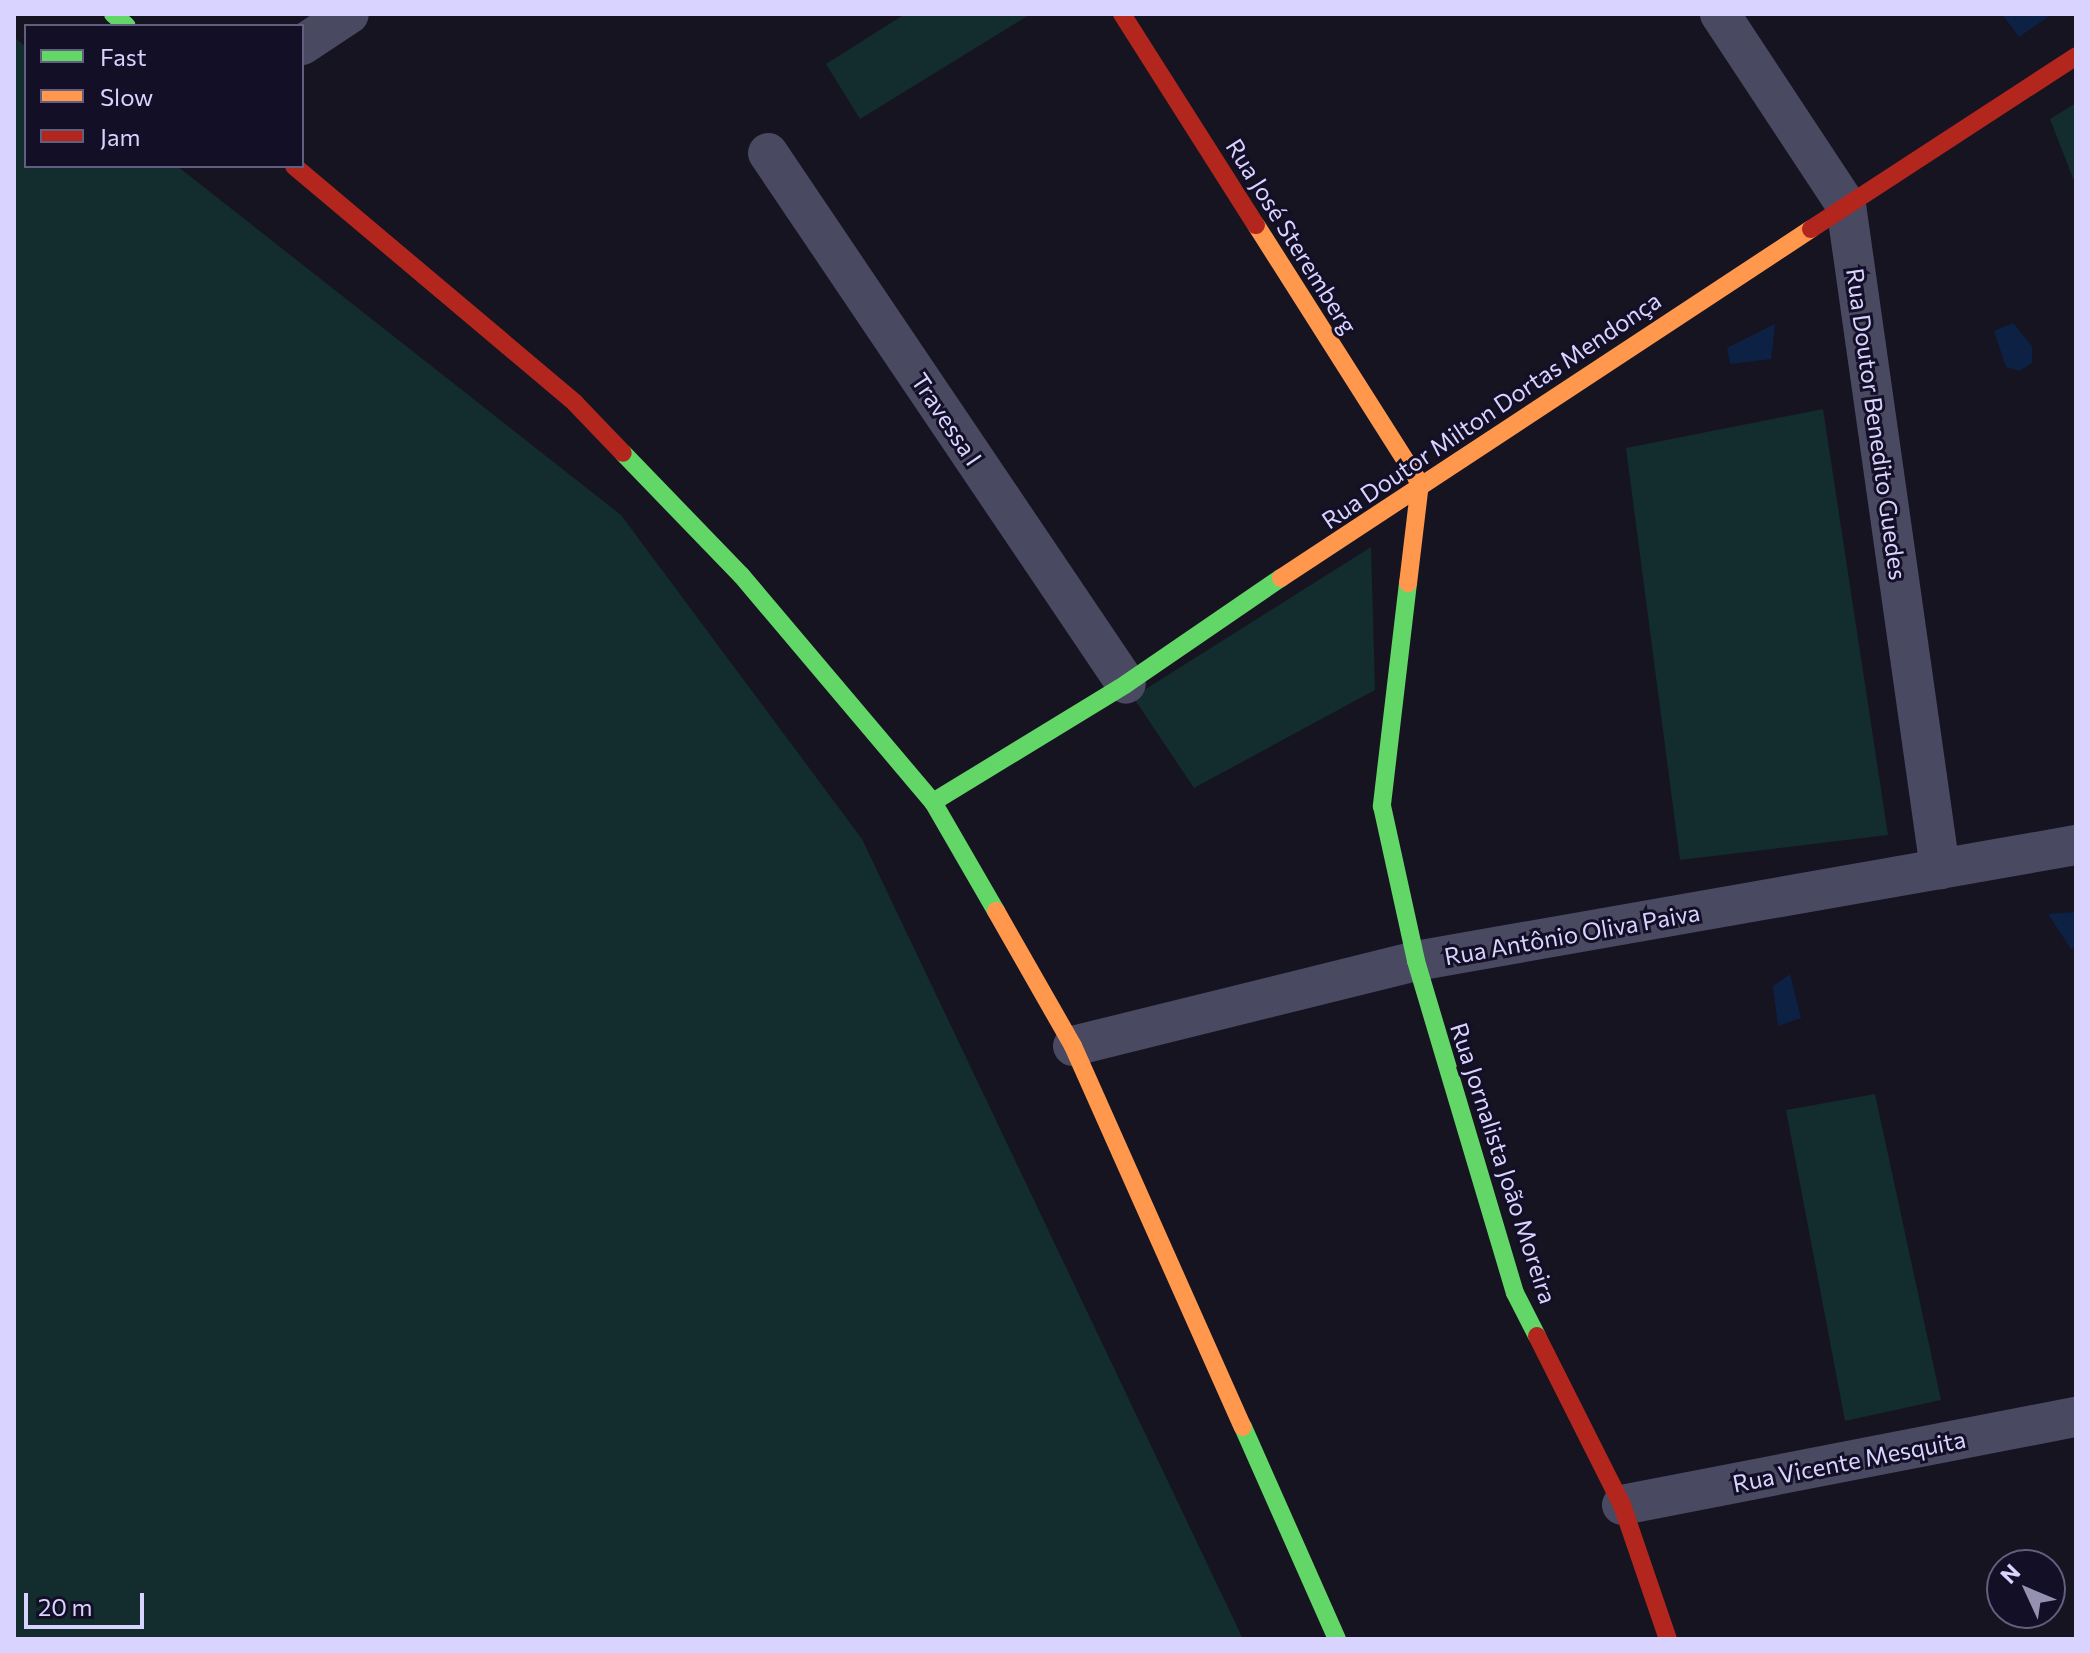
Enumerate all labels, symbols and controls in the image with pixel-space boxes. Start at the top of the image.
legend [24,24,304,168]
text: Fast [100,42,147,71]
text: Slow [100,82,153,111]
text: Jam [100,122,140,151]
street label: Rua José Steremberg [1220,133,1364,339]
street label: Rua Doutor Benedito Guedes [1841,266,1913,582]
street label: Rua Doutor Milton Dortas Mendonça [1316,285,1666,535]
street label: Travessa I [906,367,988,471]
street label: Rua Antônio Oliva Paiva [1442,897,1702,971]
street label: Rua Jornalista João Moreira [1445,1019,1563,1307]
street label: Rua Vicente Mesquita [1730,1424,1968,1498]
north arrow [1986,1549,2066,1629]
text: N [1994,1558,2025,1589]
scale bar [28,1577,148,1627]
text: 20 m [38,1592,92,1621]

